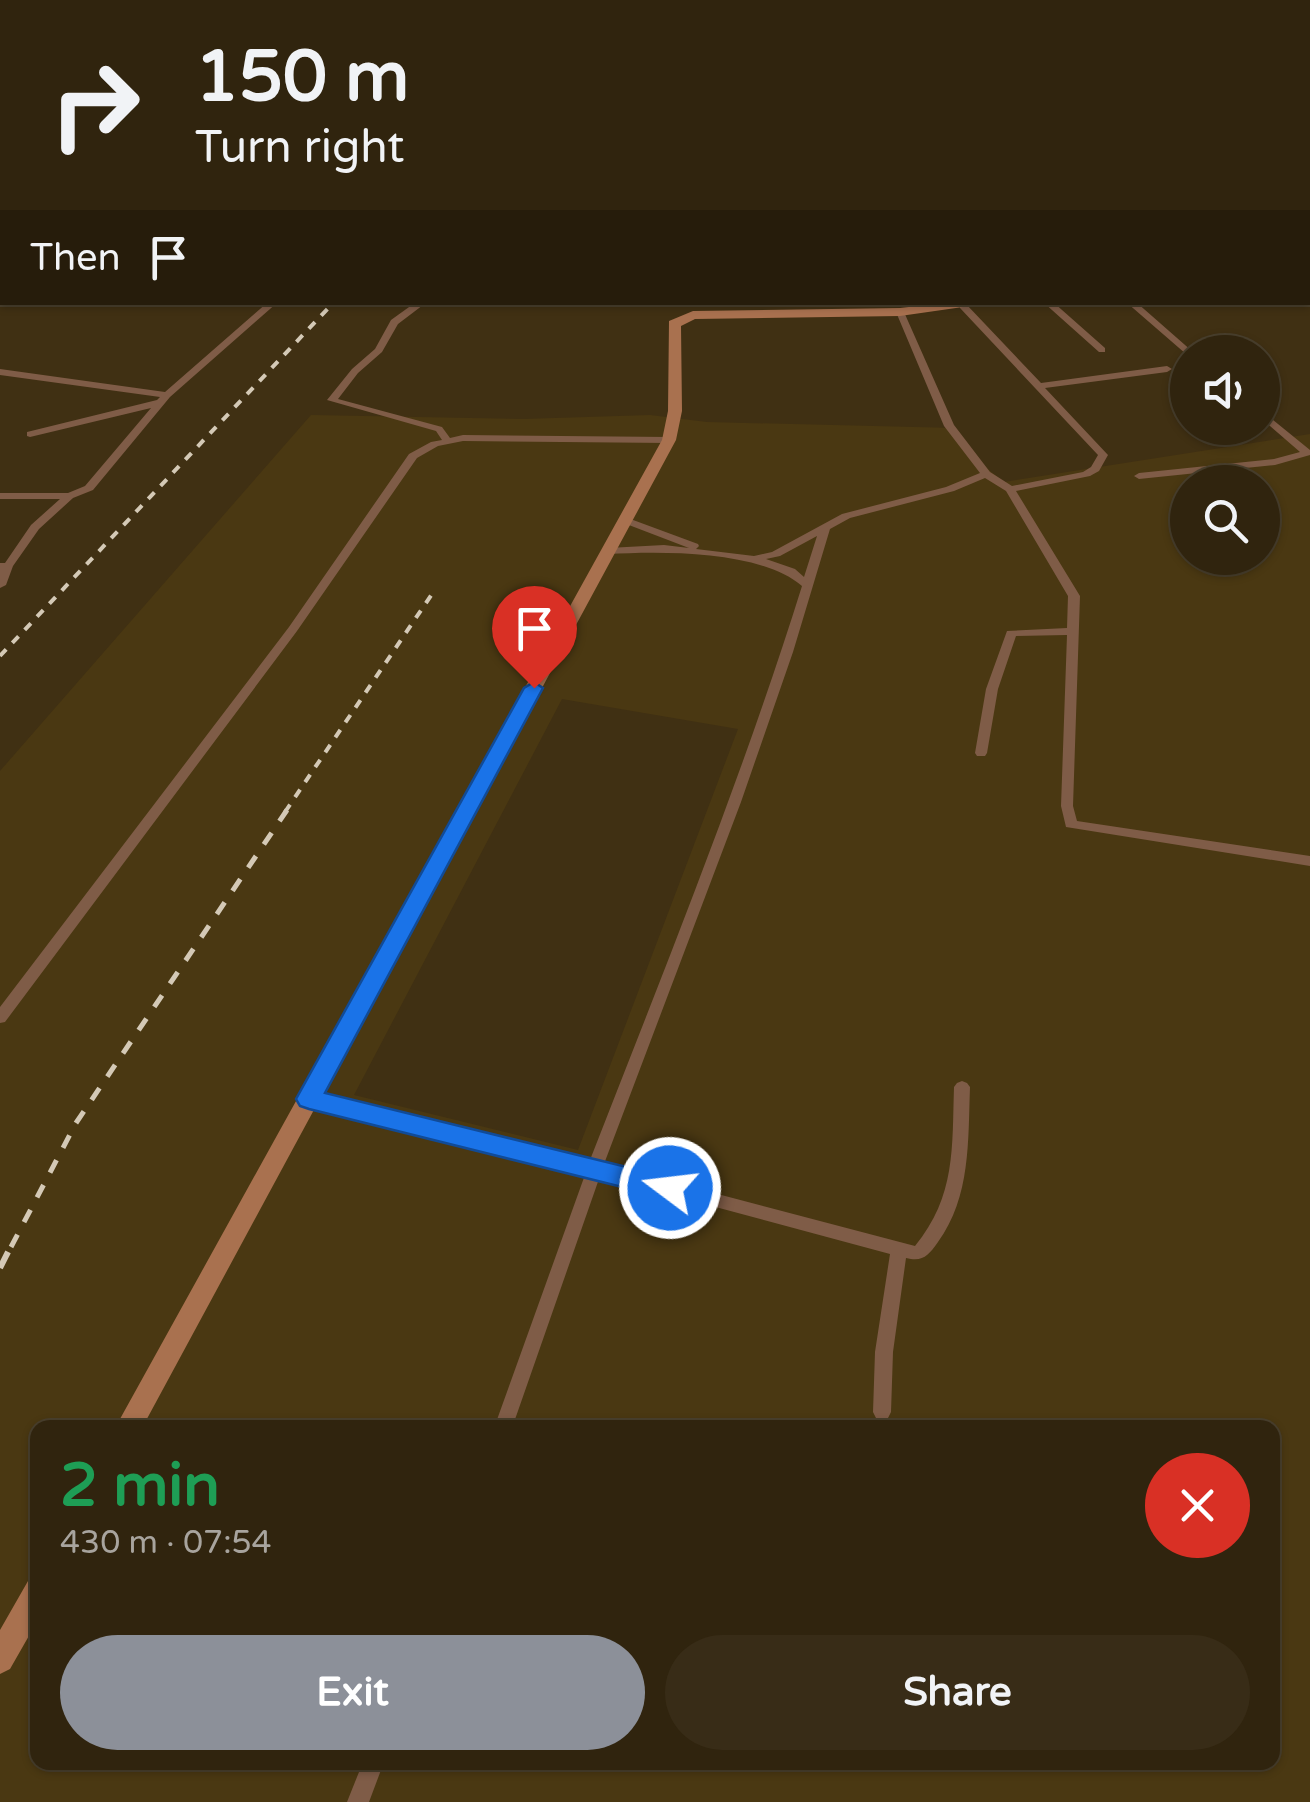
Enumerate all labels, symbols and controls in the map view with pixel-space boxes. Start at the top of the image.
text: 150 m [195,36,409,120]
icon: right [30,40,160,170]
text: Turn right [195,121,404,175]
icon: arrive [141,230,196,285]
text: Then [30,235,121,281]
map controls [1170,335,1280,575]
button: sound [1170,335,1280,445]
button: search [1170,465,1280,575]
pin [492,586,577,689]
icon: arrive [507,601,562,656]
position arrow [618,1136,722,1240]
text: 2 min [60,1450,220,1522]
button: close [1145,1453,1250,1558]
text: 430 m · 07:54 [60,1524,272,1562]
button: Exit [60,1635,645,1750]
button: Share [665,1635,1250,1750]

